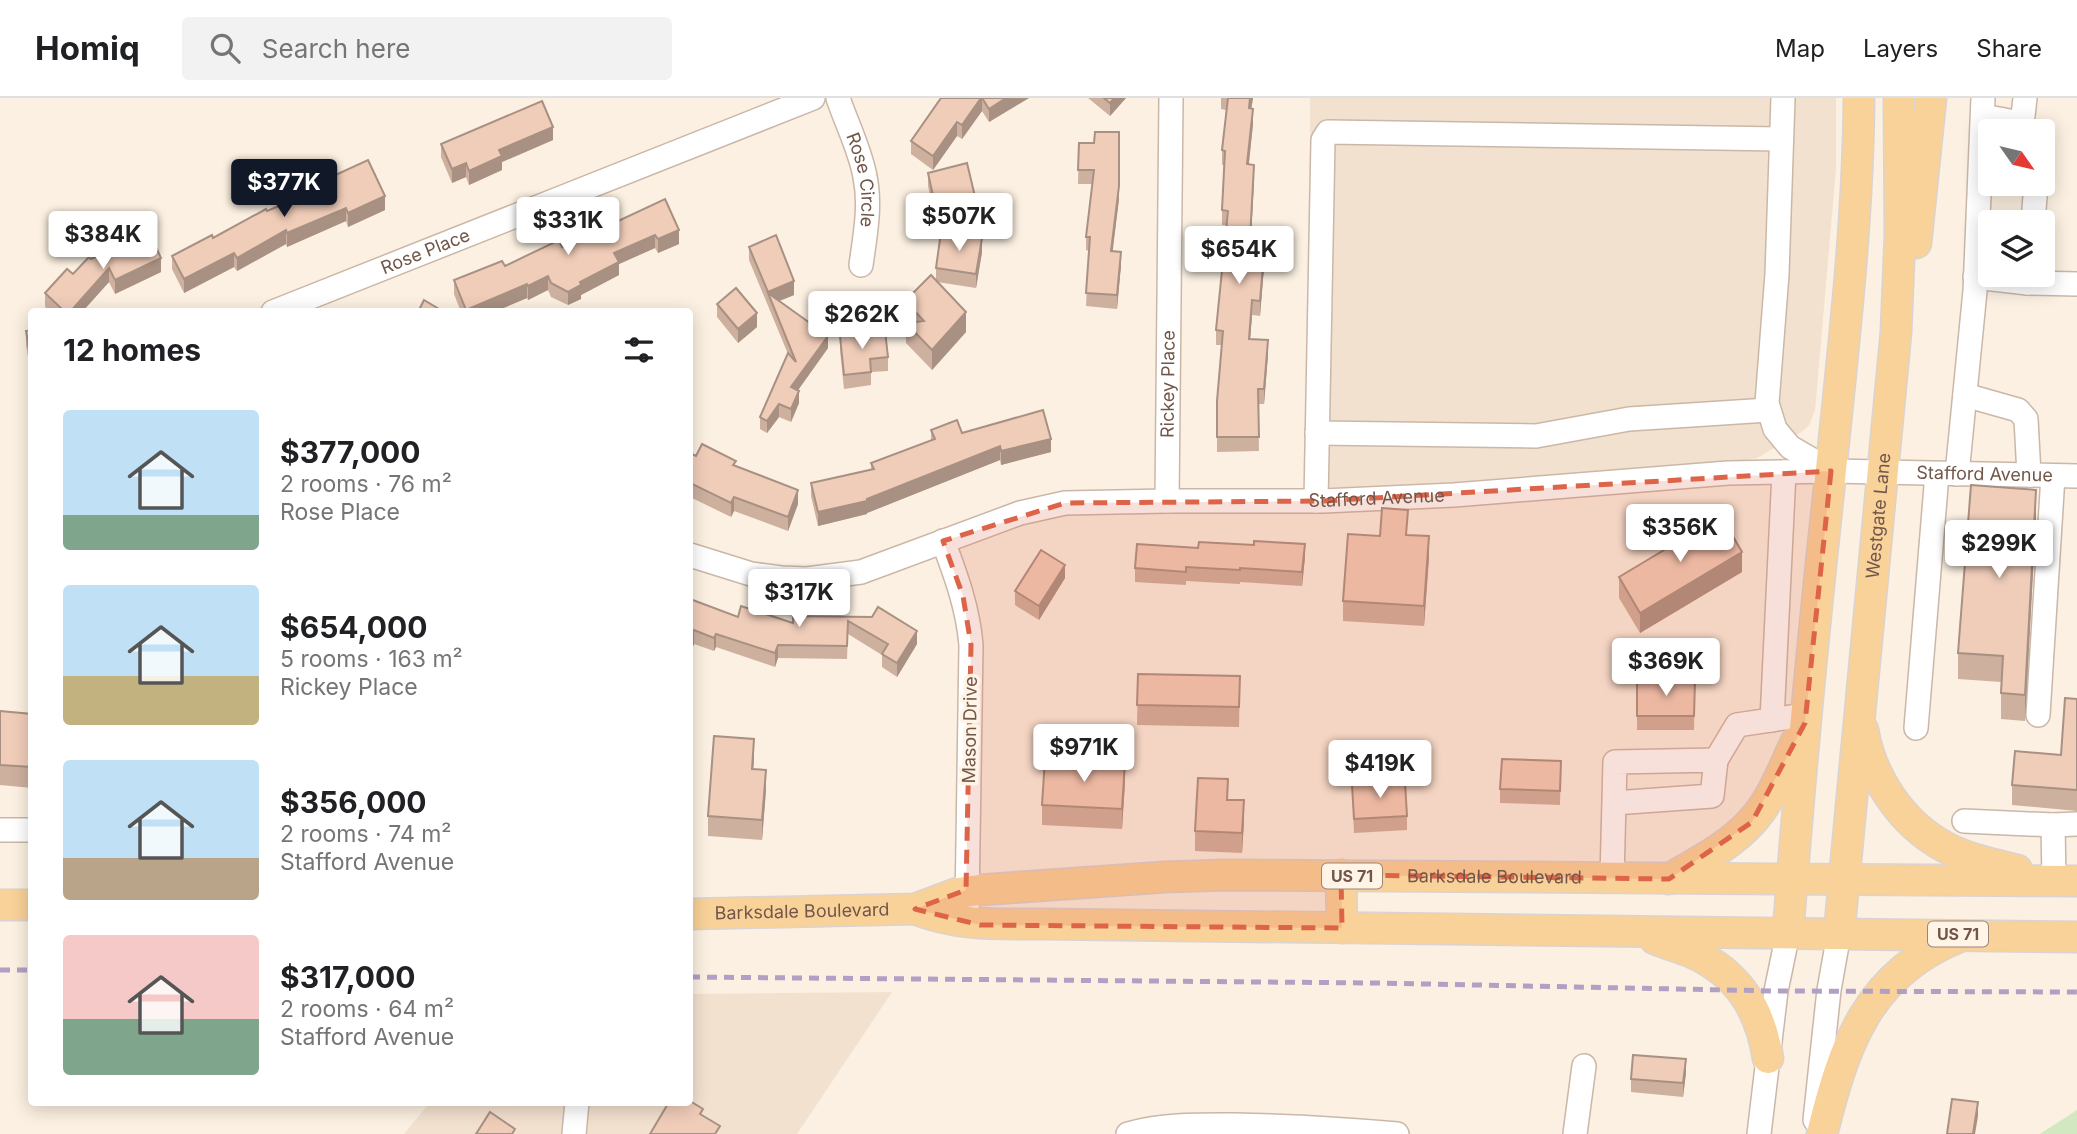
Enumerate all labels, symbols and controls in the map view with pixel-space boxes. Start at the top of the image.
search box [182,17,672,80]
text: Homiq [35,28,140,68]
icon: search [206,29,244,67]
text: Search here [262,33,410,64]
text: Map [1775,34,1825,63]
text: Layers [1863,34,1938,63]
text: Share [1976,34,2042,63]
north arrow [1978,119,2054,196]
map controls [1978,119,2055,287]
street label: Rose Circle [842,129,879,228]
pin: $377K [235,159,333,219]
text: $377K [247,168,321,196]
pin: $507K [910,194,1008,253]
pin: $331K [519,198,617,257]
text: $507K [922,202,996,230]
text: $331K [532,206,604,234]
button: layers [1978,210,2055,287]
pin: $384K [54,212,152,271]
text: $384K [65,220,141,248]
street label: Rose Place [378,224,473,278]
pin: $654K [1190,226,1288,286]
text: $654K [1201,235,1277,263]
pin: $262K [813,292,911,351]
text: $262K [824,300,900,328]
street label: Rickey Place [1157,330,1179,438]
icon: filters [620,331,658,369]
text: 12 homes [63,332,201,368]
text: $377,000 [280,434,421,470]
icon: home [119,438,203,522]
street label: Westgate Lane [1862,452,1895,580]
street label: Stafford Avenue [1916,462,2053,486]
text: 2 rooms · 76 m² [280,470,452,498]
street label: Stafford Avenue [1308,484,1445,511]
text: Rose Place [280,498,400,526]
pin: $356K [1631,504,1729,564]
text: $356K [1642,513,1718,541]
pin: $299K [1950,520,2048,580]
text: $299K [1961,529,2037,557]
pin: $317K [750,570,848,629]
text: $317K [764,578,834,606]
text: $654,000 [280,609,427,645]
icon: home [119,613,203,697]
pin: $369K [1617,638,1715,698]
text: 5 rooms · 163 m² [280,645,463,673]
text: $369K [1628,647,1704,675]
text: Rickey Place [280,673,418,701]
street label: Mason Drive [958,676,981,784]
pin: $971K [1035,724,1133,784]
text: $971K [1049,733,1119,761]
pin: $419K [1331,740,1429,800]
text: $419K [1344,749,1416,777]
text: $356,000 [280,784,427,820]
icon: home [119,788,203,872]
text: 2 rooms · 74 m² [280,820,452,848]
text: Stafford Avenue [280,848,454,876]
road number: US 71 [1322,863,1382,888]
street label: Barksdale Boulevard [1407,865,1582,888]
street label: Barksdale Boulevard [714,899,890,923]
road number: US 71 [1928,922,1988,946]
text: $317,000 [280,959,415,995]
icon: home [119,963,203,1047]
text: 2 rooms · 64 m² [280,995,454,1023]
text: Stafford Avenue [280,1023,454,1051]

